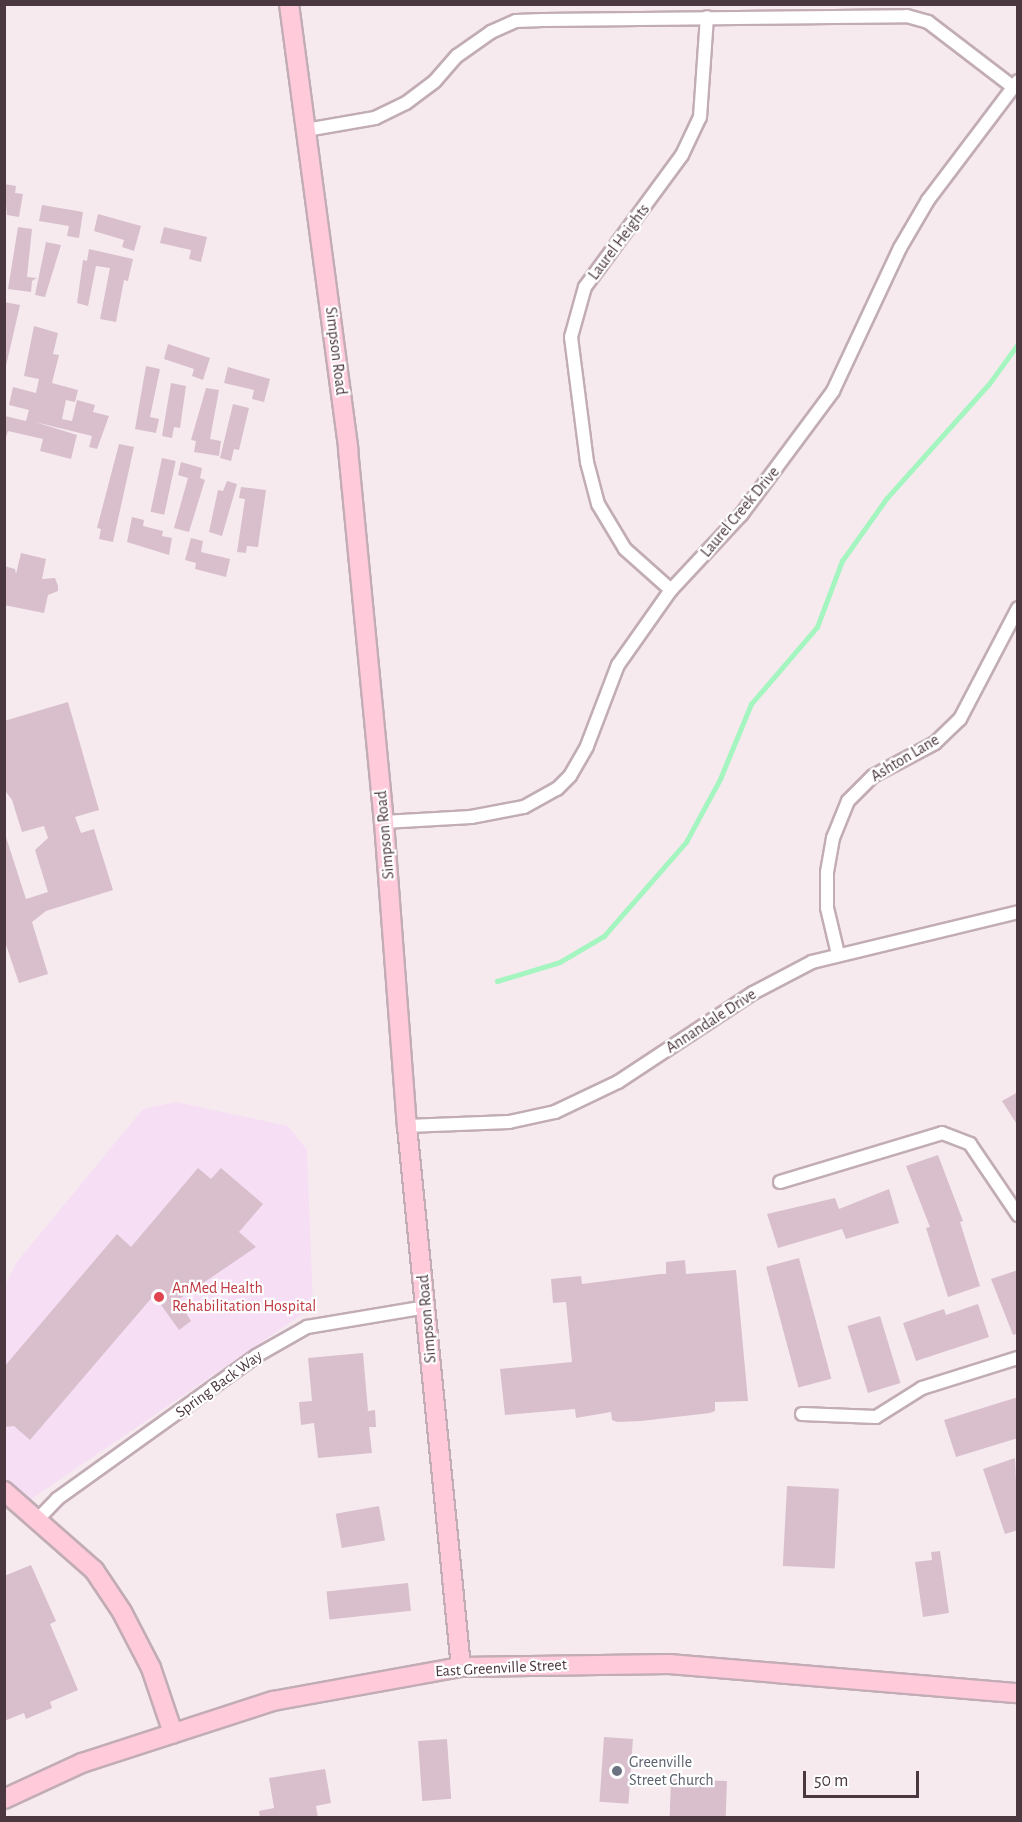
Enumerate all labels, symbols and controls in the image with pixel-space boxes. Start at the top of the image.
street label: Laurel Heights [584,200,654,284]
street label: Simpson Road [321,306,351,396]
street label: Laurel Creek Drive [697,463,783,561]
street label: Ashton Lane [867,730,943,786]
street label: Simpson Road [372,790,398,880]
street label: Annandale Drive [662,985,760,1057]
street label: Simpson Road [414,1274,440,1364]
place label: AnMed Health Rehabilitation Hospital [172,1278,316,1316]
marker: AnMed Health Rehabilitation Hospital [150,1288,168,1306]
street label: Spring Back Way [172,1346,266,1422]
street label: East Greenville Street [435,1655,567,1681]
place label: Greenville Street Church [629,1752,714,1790]
scale bar [806,1759,922,1797]
marker: Greenville Street Church [610,1764,624,1778]
text: 50 m [814,1772,848,1790]

